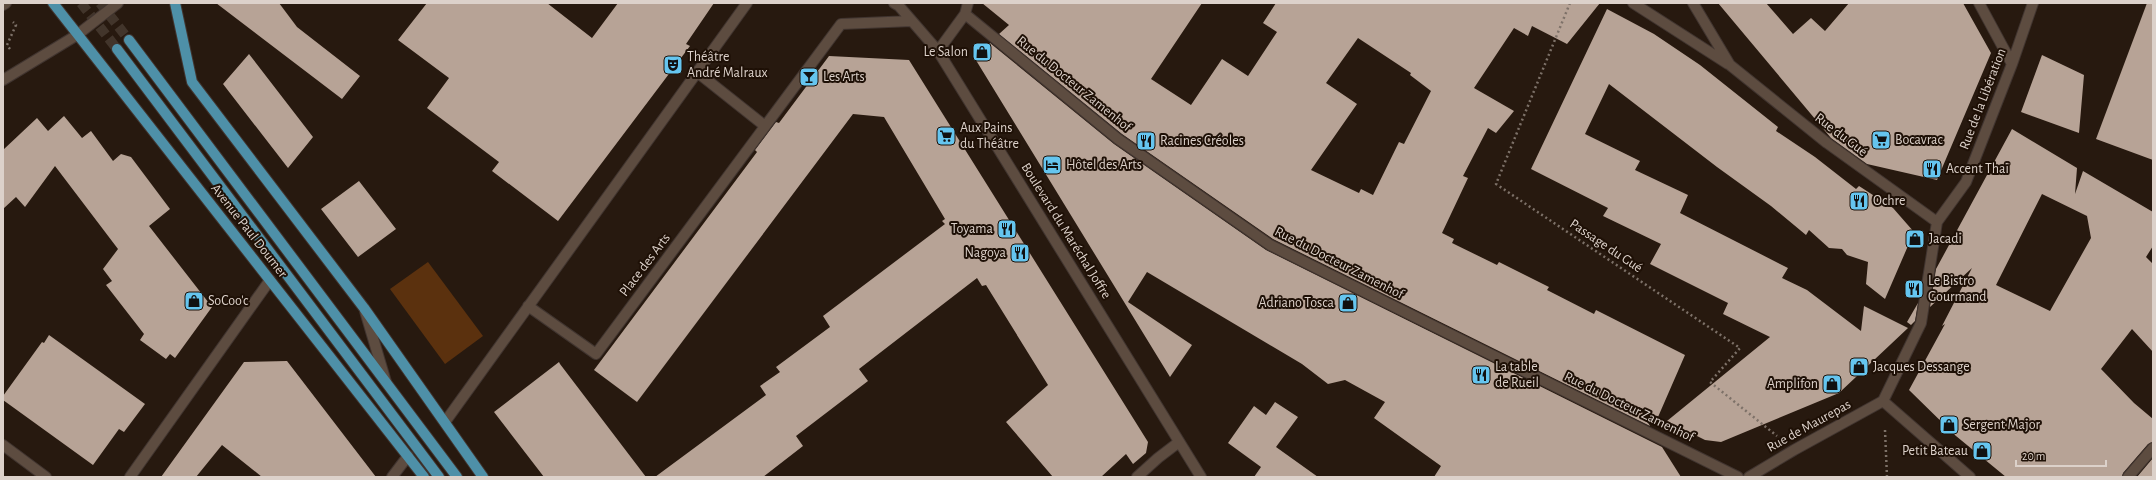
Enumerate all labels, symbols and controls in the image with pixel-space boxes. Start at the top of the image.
street label: Rue du Docteur Zamenhof [1014,34,1134,135]
shop icon: Le Salon [971,41,993,63]
place label: Le Salon [923,45,968,59]
street label: Rue de la Libération [1957,46,2009,152]
place label: Théâtre André Malraux [687,50,768,80]
theatre icon: Théâtre André Malraux [662,54,684,76]
bar icon: Les Arts [798,66,820,88]
place label: Les Arts [823,70,865,84]
street label: Rue du Gué [1812,111,1870,159]
place label: Aux Pains du Théâtre [960,121,1019,151]
supermarket icon: Aux Pains du Théâtre [935,125,957,147]
supermarket icon: Bocavrac [1870,129,1892,151]
restaurant icon: Racines Créoles [1135,130,1157,152]
place label: Bocavrac [1895,133,1944,147]
place label: Racines Créoles [1160,134,1244,148]
hotel icon: Hôtel des Arts [1041,154,1063,176]
place label: Hôtel des Arts [1066,158,1142,172]
restaurant icon: Accent Thaï [1921,158,1943,180]
street label: Boulevard du Maréchal Joffre [1018,161,1114,301]
place label: Accent Thaï [1946,162,2010,176]
street label: Avenue Paul Doumer [208,182,290,281]
restaurant icon: Ochre [1848,190,1870,212]
place label: Ochre [1873,194,1905,208]
street label: Passage du Gué [1567,217,1645,275]
restaurant icon: Toyama [996,218,1018,240]
place label: Toyama [951,222,994,236]
street label: Rue du Docteur Zamenhof [1272,224,1406,302]
shop icon: Jacadi [1904,228,1926,250]
street label: Place des Arts [617,231,673,299]
place label: Jacadi [1929,232,1962,246]
restaurant icon: Nagoya [1009,242,1031,264]
place label: Nagoya [965,246,1007,260]
place label: Le Bistro Gourmand [1928,274,1987,304]
restaurant icon: Le Bistro Gourmand [1903,278,1925,300]
shop icon: SoCoo'c [183,290,205,312]
shop icon: Adriano Tosca [1337,292,1359,314]
place label: SoCoo'c [208,294,249,308]
place label: Adriano Tosca [1259,296,1335,310]
shop icon: Jacques Dessange [1848,356,1870,378]
place label: La table de Rueil [1495,360,1539,390]
place label: Jacques Dessange [1873,360,1970,374]
restaurant icon: La table de Rueil [1470,364,1492,386]
street label: Rue du Docteur Zamenhof [1562,369,1697,445]
shop icon: Amplifon [1821,373,1843,395]
place label: Amplifon [1767,377,1818,391]
street label: Rue de Maurepas [1765,397,1853,455]
shop icon: Sergent Major [1938,414,1960,436]
place label: Sergent Major [1963,418,2040,432]
shop icon: Petit Bateau [1971,440,1993,462]
scale bar [2016,442,2106,468]
place label: Petit Bateau [1902,444,1968,458]
text: 20 m [2022,450,2045,462]

